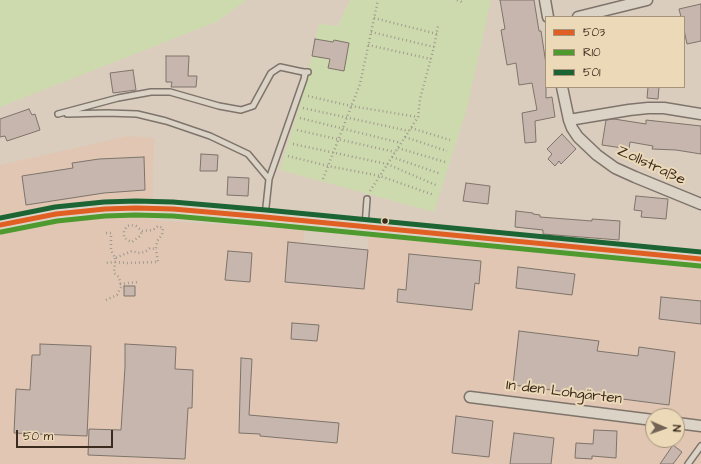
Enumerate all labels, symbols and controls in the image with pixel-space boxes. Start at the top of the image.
legend [545,16,685,88]
text: 503 [583,24,605,41]
text: R10 [583,44,601,61]
text: 501 [583,64,601,81]
street label: Zollstraße [614,142,688,190]
unlabelled marker [380,216,390,226]
street label: In den Lohgärten [505,377,623,409]
north arrow [645,408,685,448]
scale bar [18,422,115,448]
text: N [669,425,684,432]
text: 50 m [23,428,53,445]

